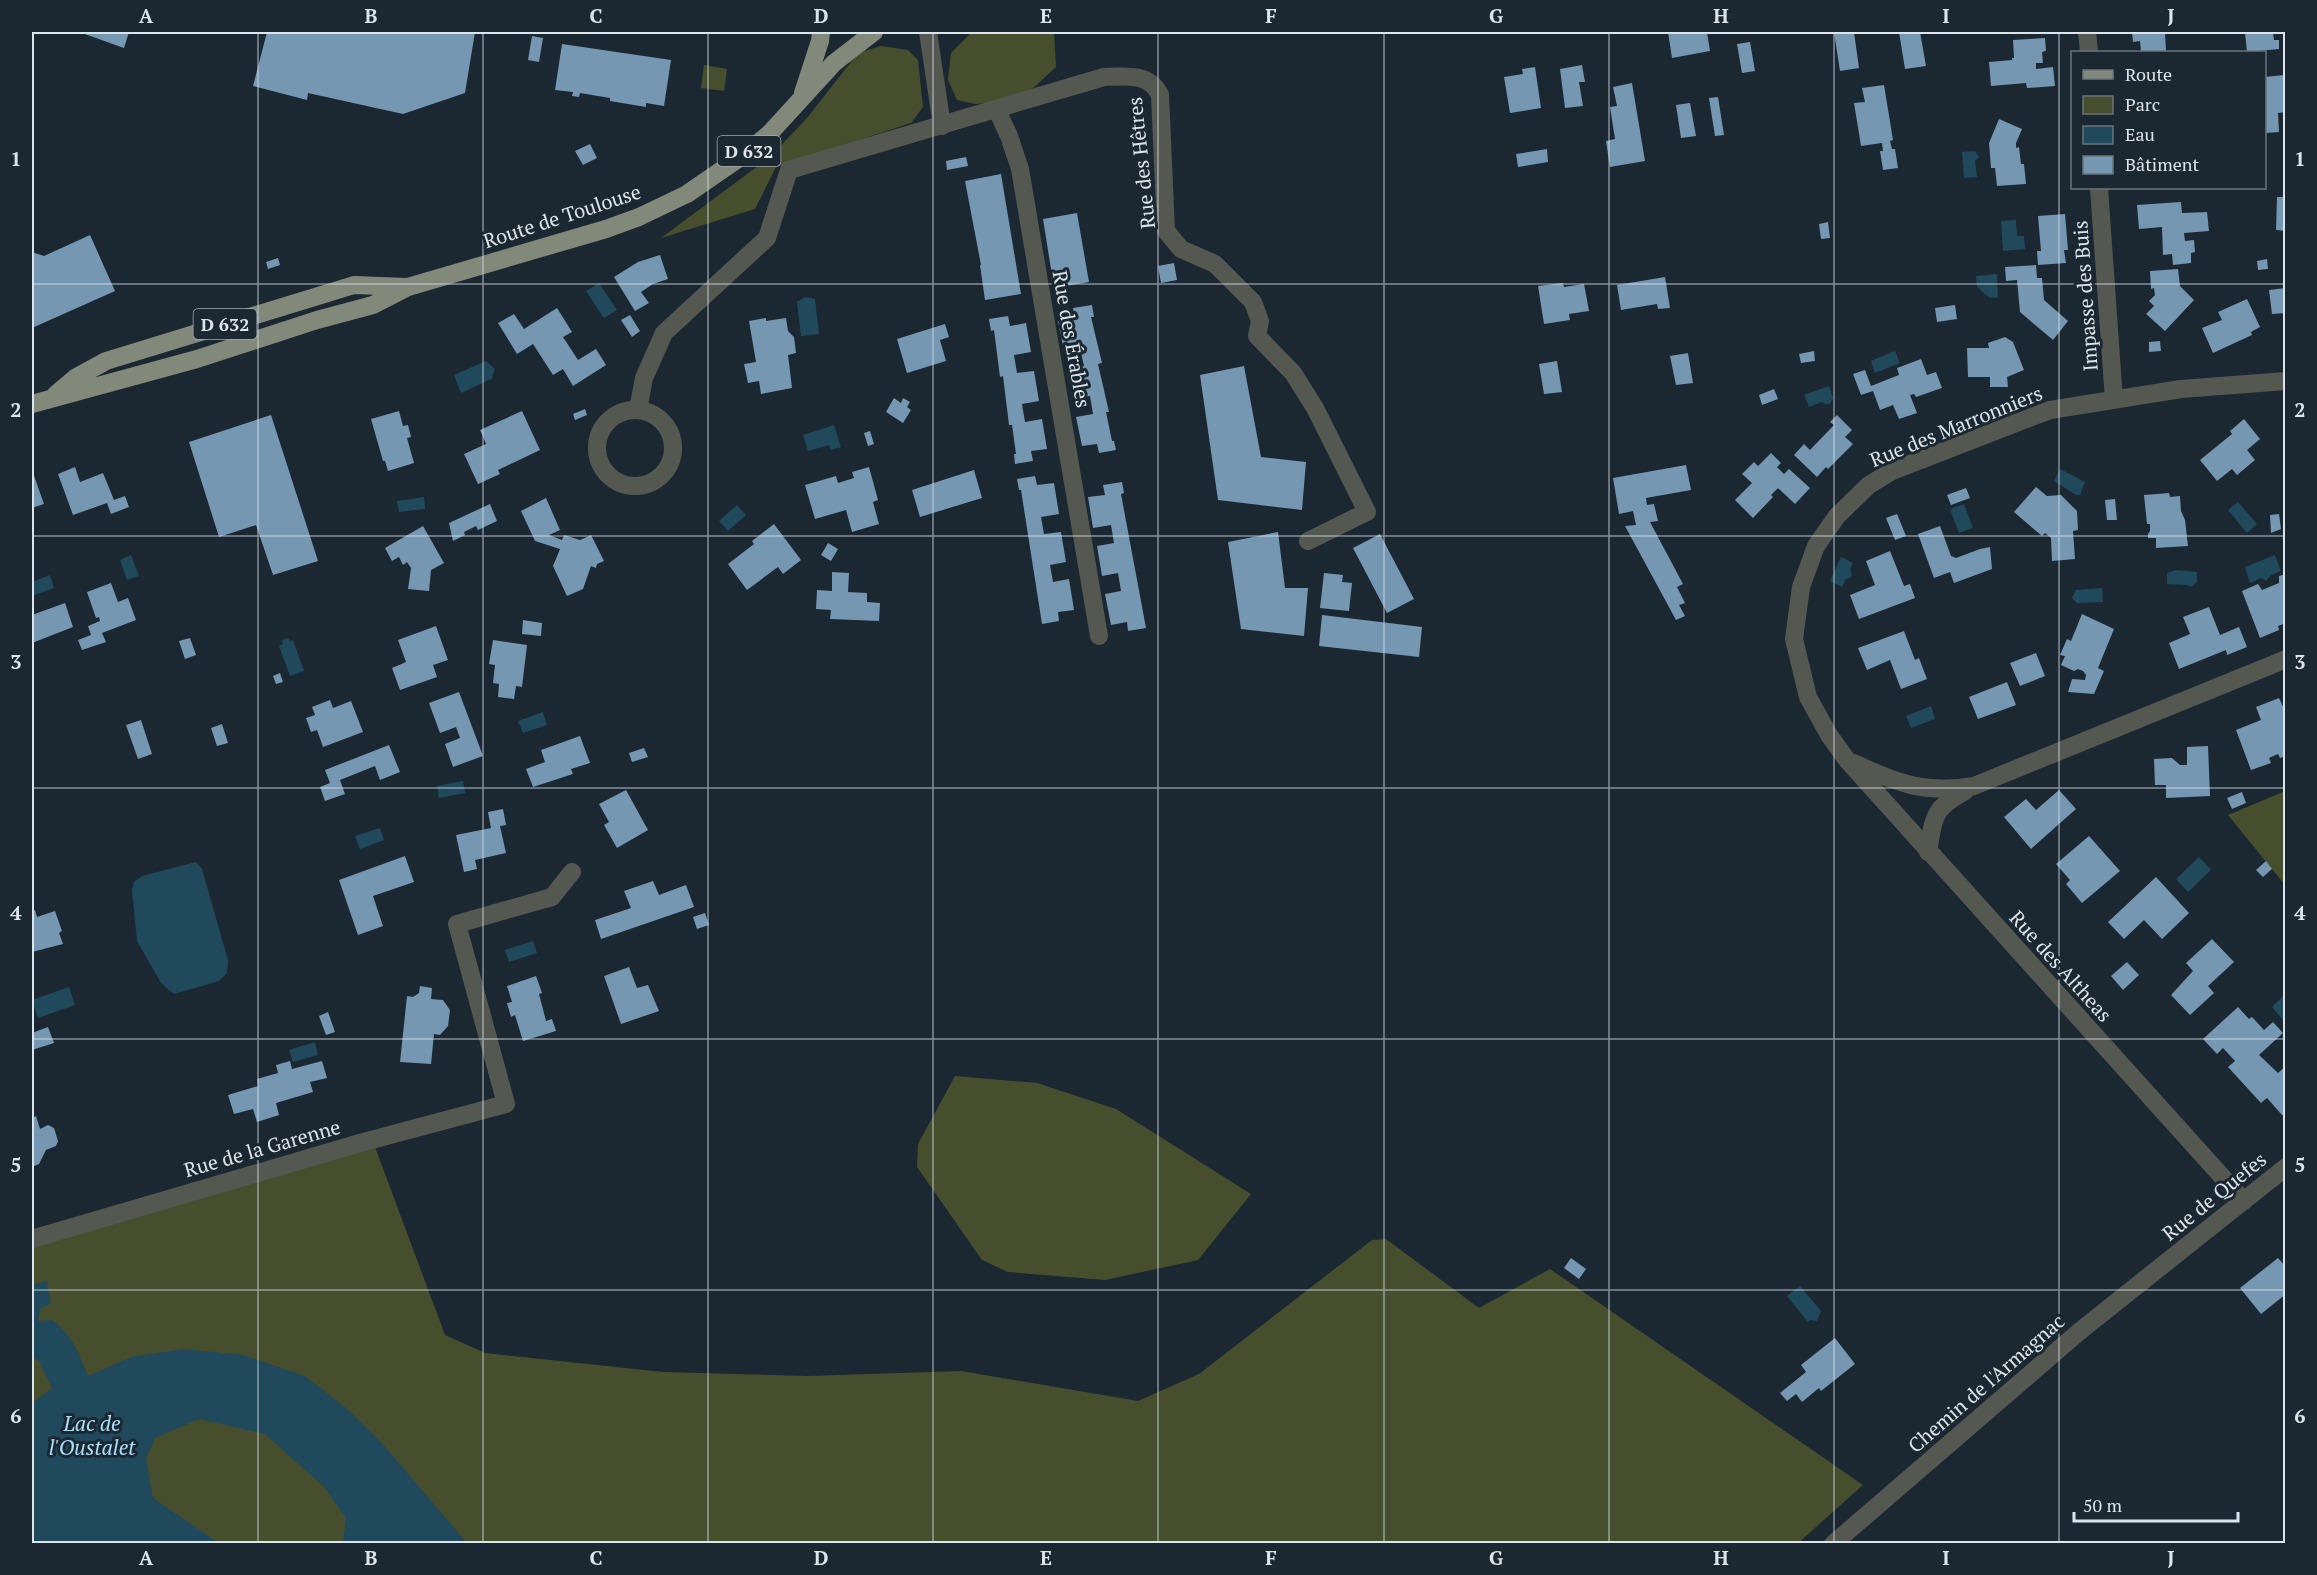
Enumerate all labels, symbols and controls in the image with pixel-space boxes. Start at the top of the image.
text: A [139,2,154,29]
text: B [365,2,378,29]
text: C [589,2,603,29]
text: D [814,2,828,29]
text: E [1040,2,1052,29]
text: F [1265,2,1277,29]
text: G [1489,2,1503,29]
text: H [1713,2,1729,29]
text: I [1942,2,1950,29]
text: J [2167,2,2175,29]
legend [2071,51,2266,189]
text: Route [2125,62,2172,86]
text: Parc [2125,92,2160,116]
street label: Rue des Hêtres [1121,96,1161,230]
text: Eau [2125,122,2155,146]
road number: D 632 [718,136,780,166]
text: 1 [10,145,22,172]
text: 1 [2294,145,2306,172]
text: Bâtiment [2125,152,2200,176]
street label: Route de Toulouse [480,178,644,254]
street label: Impasse des Buis [2066,220,2104,372]
street label: Rue des Érables [1047,268,1097,410]
road number: D 632 [194,309,256,339]
street label: Rue des Marronniers [1866,379,2046,473]
text: 2 [10,396,22,423]
text: 2 [2294,396,2306,423]
text: 3 [10,648,22,675]
text: 3 [2294,648,2306,675]
text: 4 [10,899,22,926]
text: 4 [2294,899,2306,926]
street label: Rue des Altheas [2004,905,2118,1027]
street label: Rue de la Garenne [181,1113,343,1183]
street label: Rue de Quefes [2156,1146,2272,1246]
text: 5 [10,1151,22,1178]
text: 5 [2294,1151,2306,1178]
street label: Chemin de l'Armagnac [1902,1307,2070,1459]
text: 6 [10,1402,22,1429]
text: 6 [2294,1402,2306,1429]
water label: Lac de l'Oustalet [49,1409,136,1461]
scale bar [2074,1485,2238,1523]
text: 50 m [2083,1493,2123,1517]
text: A [139,1544,154,1571]
text: B [365,1544,378,1571]
text: C [589,1544,603,1571]
text: D [814,1544,828,1571]
text: E [1040,1544,1052,1571]
text: F [1265,1544,1277,1571]
text: G [1489,1544,1503,1571]
text: H [1713,1544,1729,1571]
text: I [1942,1544,1950,1571]
text: J [2167,1544,2175,1571]

